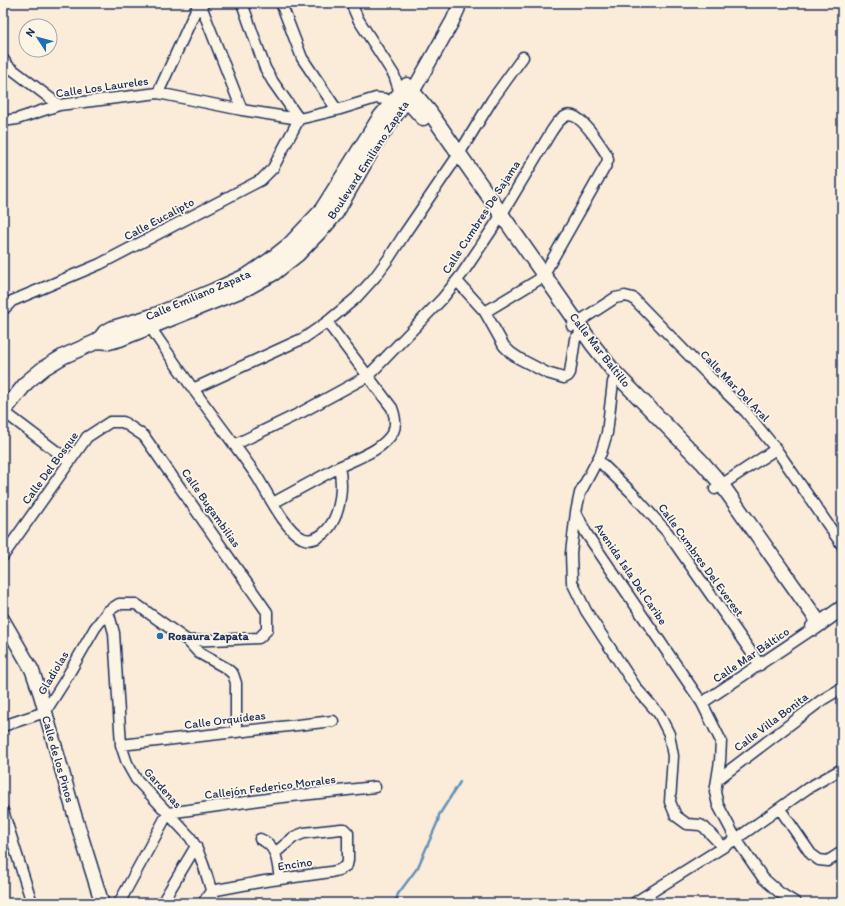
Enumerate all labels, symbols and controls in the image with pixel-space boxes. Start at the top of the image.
north arrow [18,18,58,58]
text: N [23,26,38,39]
street label: Calle Los Laureles [55,74,149,100]
street label: Boulevard Emiliano Zapata [324,98,412,222]
street label: Calle Cumbres De Sajama [439,158,523,276]
street label: Calle Eucalipto [122,195,196,243]
street label: Calle Emiliano Zapata [143,266,253,323]
street label: Calle Mar Baltillo [567,310,633,390]
street label: Calle Mar Del Aral [697,347,773,425]
street label: Calle Del Bosque [19,429,81,507]
street label: Calle Bugambilias [179,466,243,550]
street label: Calle Cumbres Del Everest [655,501,747,620]
street label: Avenida Isla Del Caribe [592,521,670,628]
street label: Calle Mar Báltico [710,624,792,686]
place label: Rosaura Zapata [168,629,250,644]
marker: Rosaura Zapata [155,631,165,641]
street label: Gladiolas [35,649,71,697]
street label: Calle Villa Bonita [731,689,811,754]
street label: Calle Orquídeas [183,708,267,732]
street label: Calle de los Pinos [39,714,77,804]
street label: Gardenas [141,765,185,811]
street label: Callejón Federico Morales [204,772,336,802]
street label: Encino [277,855,313,873]

